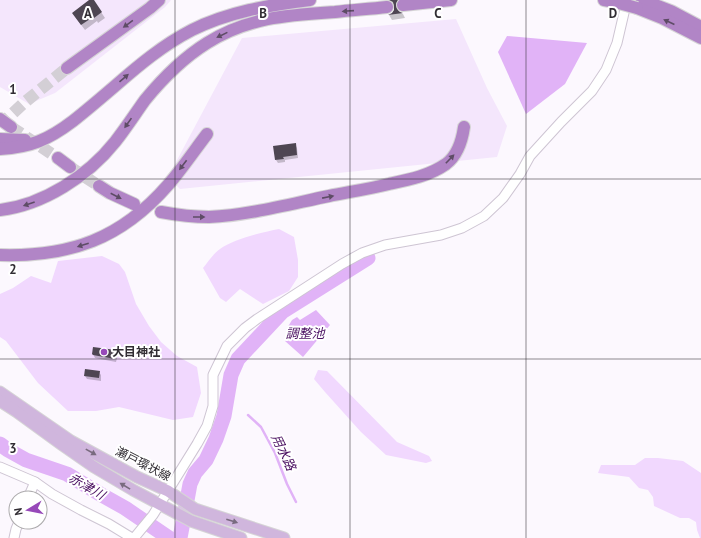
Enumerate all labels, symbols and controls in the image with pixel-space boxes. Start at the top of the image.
text: A [84,5,92,22]
text: B [259,5,267,22]
text: C [434,5,442,22]
text: D [609,5,617,22]
one-way arrow [342,7,354,14]
one-way arrow [664,19,675,25]
one-way arrow [122,20,133,28]
one-way arrow [216,32,227,38]
one-way arrow [119,73,130,82]
text: 1 [9,81,17,98]
one-way arrow [124,118,132,129]
one-way arrow [445,154,455,164]
one-way arrow [179,160,187,171]
one-way arrow [110,193,122,199]
one-way arrow [321,193,334,199]
one-way arrow [23,201,35,207]
one-way arrow [193,214,206,220]
one-way arrow [77,242,89,248]
text: 2 [9,261,17,278]
water label: 調整池 [285,325,326,342]
place label: 大目神社 [112,344,160,359]
marker: 大目神社 [99,347,109,357]
water label: 用水路 [267,431,300,474]
text: 3 [9,440,17,457]
street label: 瀬戸環状線 [113,443,173,484]
one-way arrow [85,448,97,455]
water label: 赤津川 [66,469,110,505]
one-way arrow [119,482,131,489]
north arrow [8,490,48,530]
text: N [11,507,26,517]
one-way arrow [226,518,238,524]

